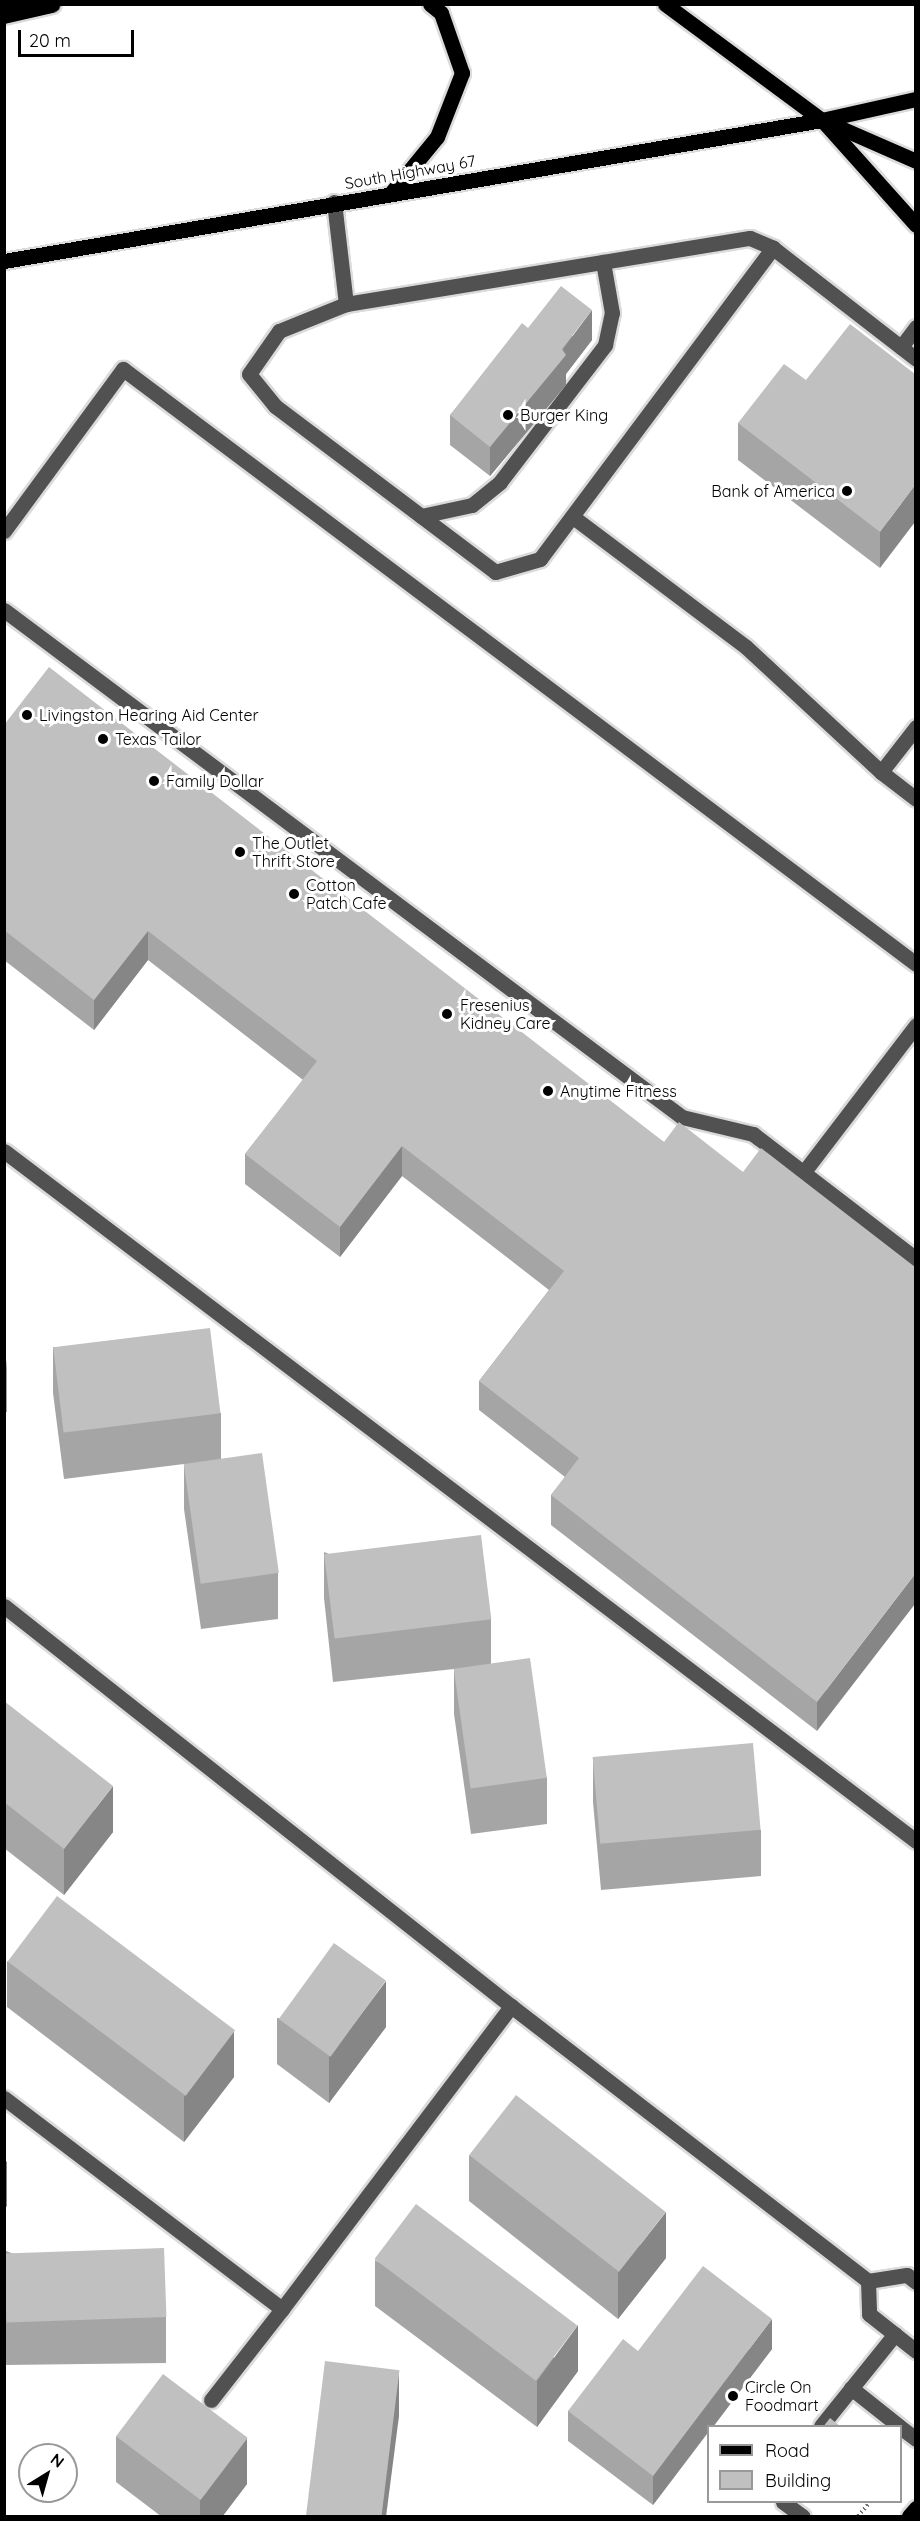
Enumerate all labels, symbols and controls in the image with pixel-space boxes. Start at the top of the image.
scale bar [21,18,136,56]
text: 20 m [29,29,71,52]
street label: South Highway 67 [343,151,477,193]
place label: Burger King [520,405,608,425]
marker: Burger King [501,408,515,422]
place label: Bank of America [711,481,835,501]
marker: Bank of America [840,484,854,498]
place label: Livingston Hearing Aid Center [39,705,259,725]
marker: Livingston Hearing Aid Center [20,708,34,722]
place label: Texas Tailor [115,729,202,749]
marker: Texas Tailor [96,732,110,746]
place label: Family Dollar [166,771,264,791]
marker: Family Dollar [147,774,161,788]
place label: The Outlet Thrift Store [252,833,335,871]
marker: The Outlet Thrift Store [233,845,247,859]
place label: Cotton Patch Cafe [306,875,387,913]
marker: Cotton Patch Cafe [287,887,301,901]
place label: Fresenius Kidney Care [460,995,551,1033]
marker: Fresenius Kidney Care [438,1005,456,1023]
place label: Anytime Fitness [560,1081,677,1101]
marker: Anytime Fitness [541,1084,555,1098]
place label: Circle On Foodmart [745,2377,819,2415]
marker: Circle On Foodmart [726,2389,740,2403]
legend [707,2425,902,2503]
text: Road [765,2439,810,2462]
north arrow [18,2443,78,2503]
text: N [47,2449,68,2472]
text: Building [765,2469,831,2492]

